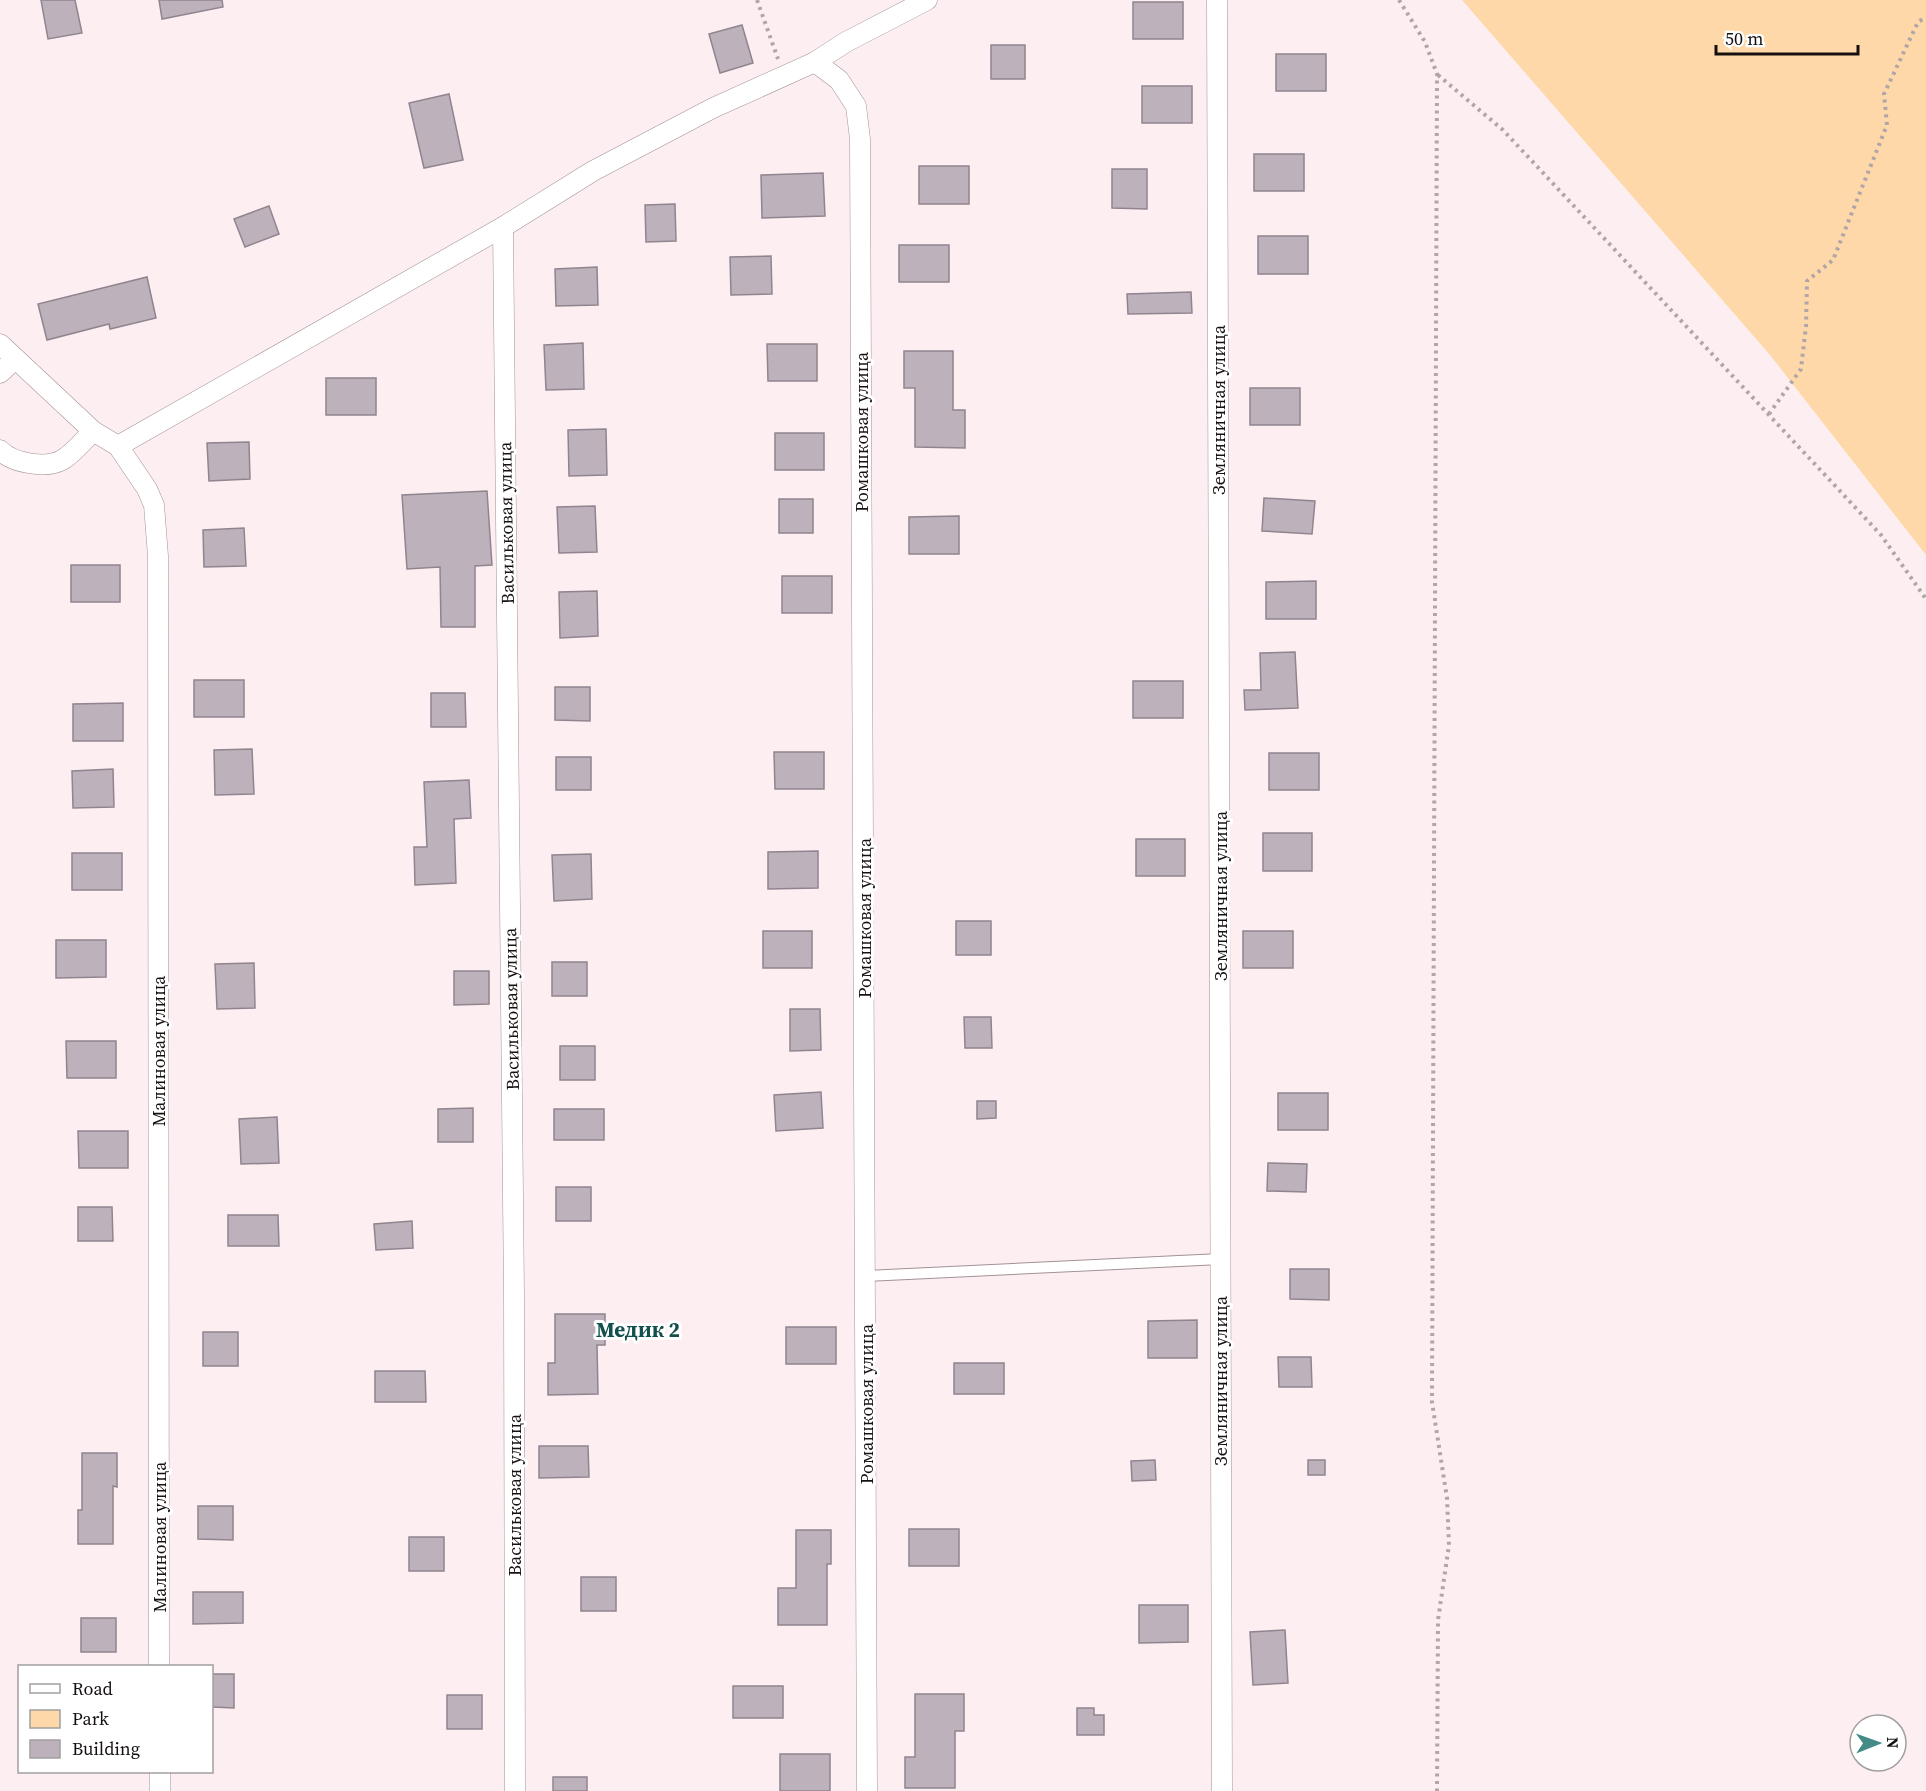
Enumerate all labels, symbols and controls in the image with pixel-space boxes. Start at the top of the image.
scale bar [1716,18,1858,56]
text: 50 m [1725,26,1763,51]
street label: Земляничная улица [1206,324,1231,495]
street label: Ромашковая улица [849,351,874,512]
street label: Васильковая улица [492,441,520,604]
street label: Земляничная улица [1208,810,1233,981]
street label: Ромашковая улица [852,837,877,998]
street label: Васильковая улица [497,927,525,1090]
street label: Малиновая улица [146,975,171,1127]
street label: Земляничная улица [1208,1295,1233,1466]
district label: Медик 2 [596,1315,680,1344]
street label: Ромашковая улица [854,1323,879,1484]
street label: Васильковая улица [502,1413,527,1576]
street label: Малиновая улица [147,1461,172,1613]
legend [18,1665,213,1773]
text: Road [72,1676,113,1701]
text: Park [72,1706,109,1731]
north arrow [1848,1713,1908,1773]
text: Building [72,1736,140,1761]
text: N [1882,1737,1904,1749]

